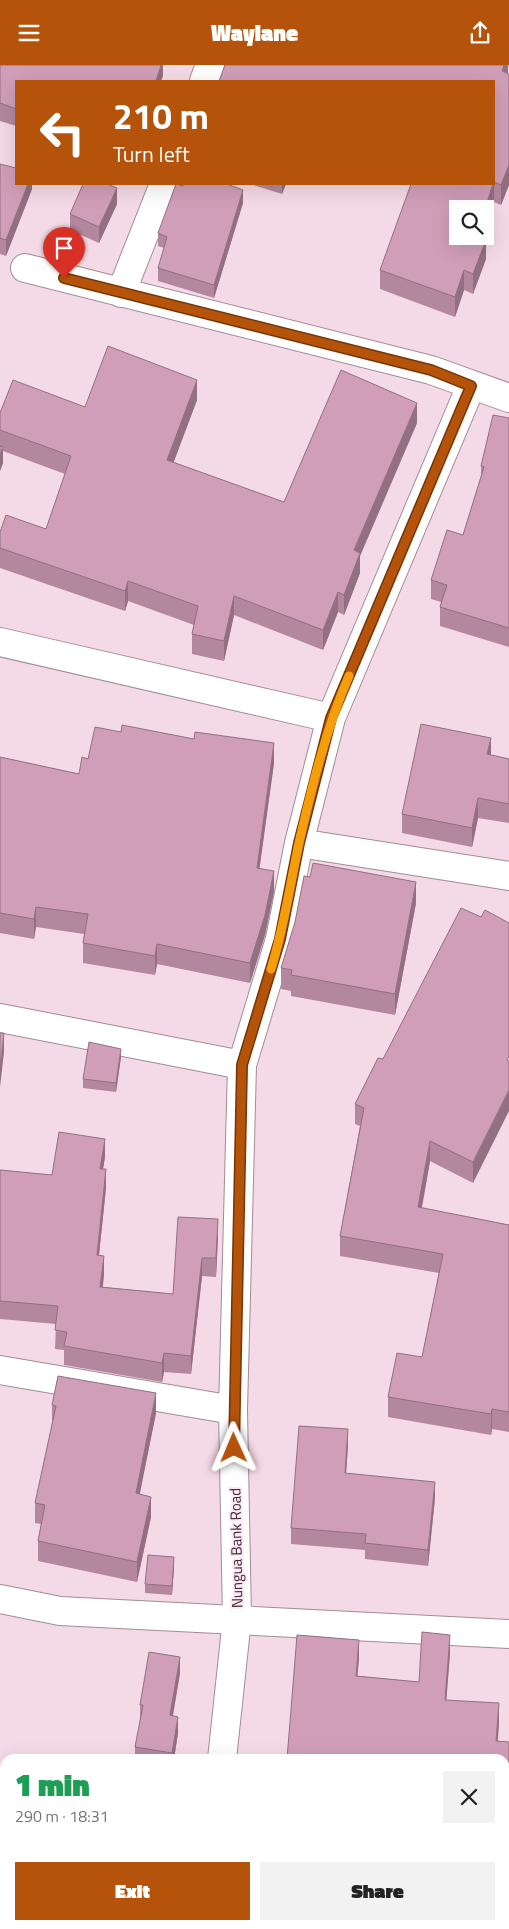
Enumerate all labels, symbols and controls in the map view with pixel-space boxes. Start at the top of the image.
text: Waylane [211,16,298,50]
icon: menu [15,19,43,47]
icon: share [466,19,494,47]
text: 210 m [113,89,209,143]
icon: left [30,100,95,165]
text: Turn left [113,137,190,171]
map controls [449,200,494,245]
button: search [449,200,494,245]
pin [43,227,85,278]
icon: arrive [50,234,78,262]
position arrow [207,1421,259,1473]
street label: Nungua Bank Road [223,1488,249,1608]
text: 1 min [15,1762,90,1808]
button: close [443,1771,495,1823]
text: 290 m · 18:31 [15,1804,109,1828]
button: Exit [15,1862,250,1920]
button: Share [260,1862,495,1920]

